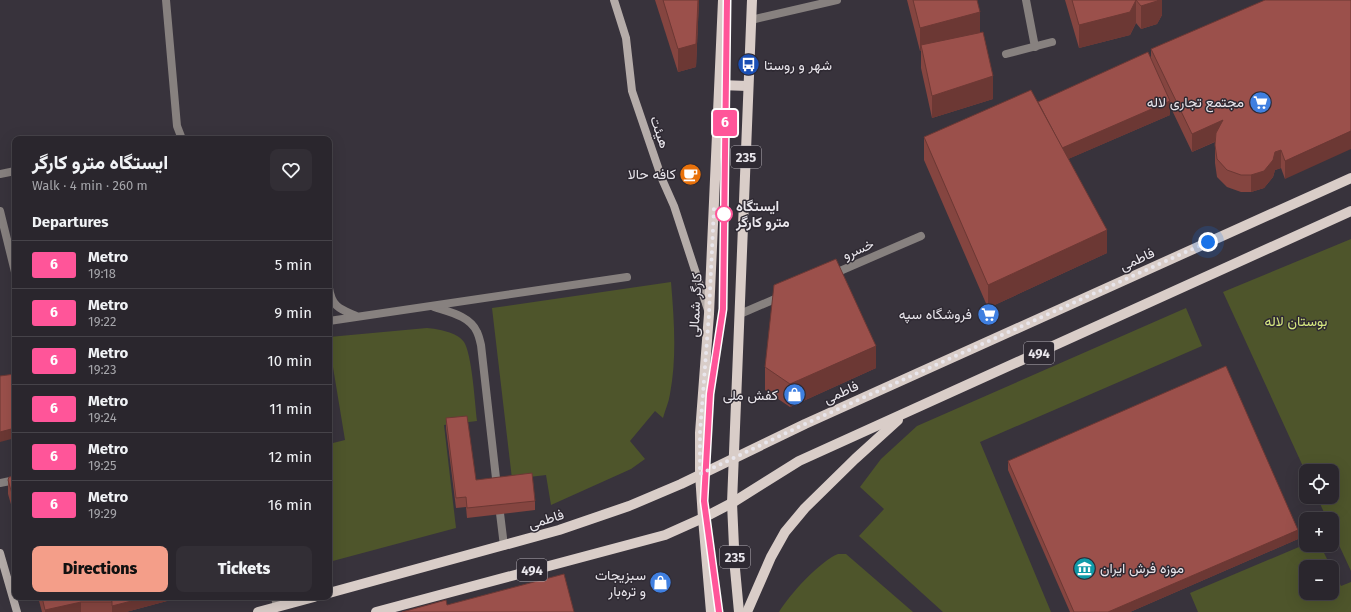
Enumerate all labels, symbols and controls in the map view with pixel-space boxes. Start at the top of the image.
bus stop icon: شهر و روستا [735,52,761,78]
place label: شهر و روستا [764,57,832,74]
supermarket icon: مجتمع تجاری لاله [1247,89,1273,115]
place label: مجتمع تجاری لاله [1147,94,1244,113]
line badge: 6 [712,110,738,136]
street label: هیئت [646,114,673,151]
text: 6 [721,114,729,131]
road number: 235 [731,146,761,168]
button: heart [270,149,312,191]
text: ایستگاه مترو کارگر [32,151,168,174]
cafe icon: کافه حالا [678,161,704,187]
place label: کافه حالا [628,166,676,183]
text: Walk · 4 min · 260 m [32,178,148,193]
place label: ایستگاه مترو کارگر [735,198,790,231]
marker: ایستگاه مترو کارگر [715,205,733,223]
text: Departures [32,213,109,231]
your location [1198,232,1218,252]
street label: خسرو [840,235,877,264]
street label: فاطمی [1117,244,1157,275]
text: Metro [88,248,128,266]
text: 6 [50,256,58,273]
text: 5 min [275,256,312,274]
text: 19:18 [88,266,116,281]
street label: کارگر شمالی [685,272,706,338]
text: Metro [88,296,128,314]
supermarket icon: فروشگاه سپه [975,301,1001,327]
text: 6 [50,304,58,321]
text: 9 min [274,304,312,322]
place label: فروشگاه سپه [899,306,972,324]
park label: بوستان لاله [1265,313,1327,330]
text: 19:22 [88,314,116,329]
road number: 494 [1024,342,1054,364]
text: Metro [88,344,128,362]
text: 6 [50,352,58,369]
text: 10 min [267,352,312,370]
text: 19:23 [88,362,116,377]
street label: فاطمی [821,377,861,408]
shop icon: کفش ملی [781,382,807,408]
place label: کفش ملی [723,387,778,404]
text: Metro [88,392,128,410]
text: 6 [50,400,58,417]
text: 11 min [269,400,312,418]
text: 19:24 [88,410,117,425]
text: Metro [88,440,128,458]
text: 6 [50,448,58,465]
text: 12 min [268,448,312,466]
text: 19:25 [88,458,117,473]
map controls [1299,464,1339,600]
button: locate [1299,464,1339,504]
text: Metro [88,488,128,506]
text: 6 [50,496,58,513]
text: 16 min [268,496,312,514]
text: 19:29 [88,506,117,521]
street label: فاطمی [526,506,566,533]
button: + [1299,512,1339,552]
button: Directions [32,546,168,592]
button: Tickets [176,546,312,592]
road number: 235 [720,546,750,568]
museum icon: موزه فرش ایران [1071,555,1097,581]
road number: 494 [517,559,547,581]
place label: موزه فرش ایران [1100,560,1184,577]
button: − [1299,560,1339,600]
place label: سبزیجات و تره‌بار [595,567,646,600]
shop icon: سبزیجات و تره‌بار [648,570,674,596]

